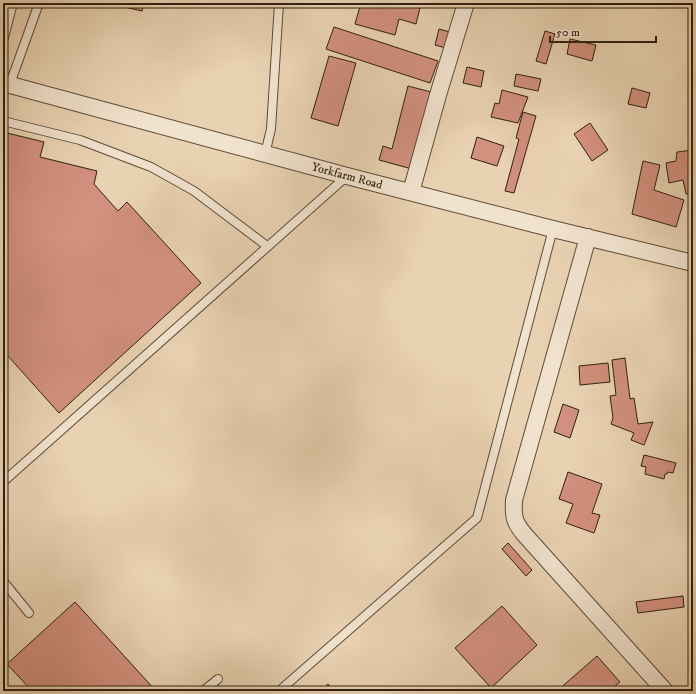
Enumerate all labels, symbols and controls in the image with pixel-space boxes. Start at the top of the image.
scale bar [550,18,656,44]
text: 50 m [556,25,580,40]
street label: Yorkfarm Road [310,159,384,193]

